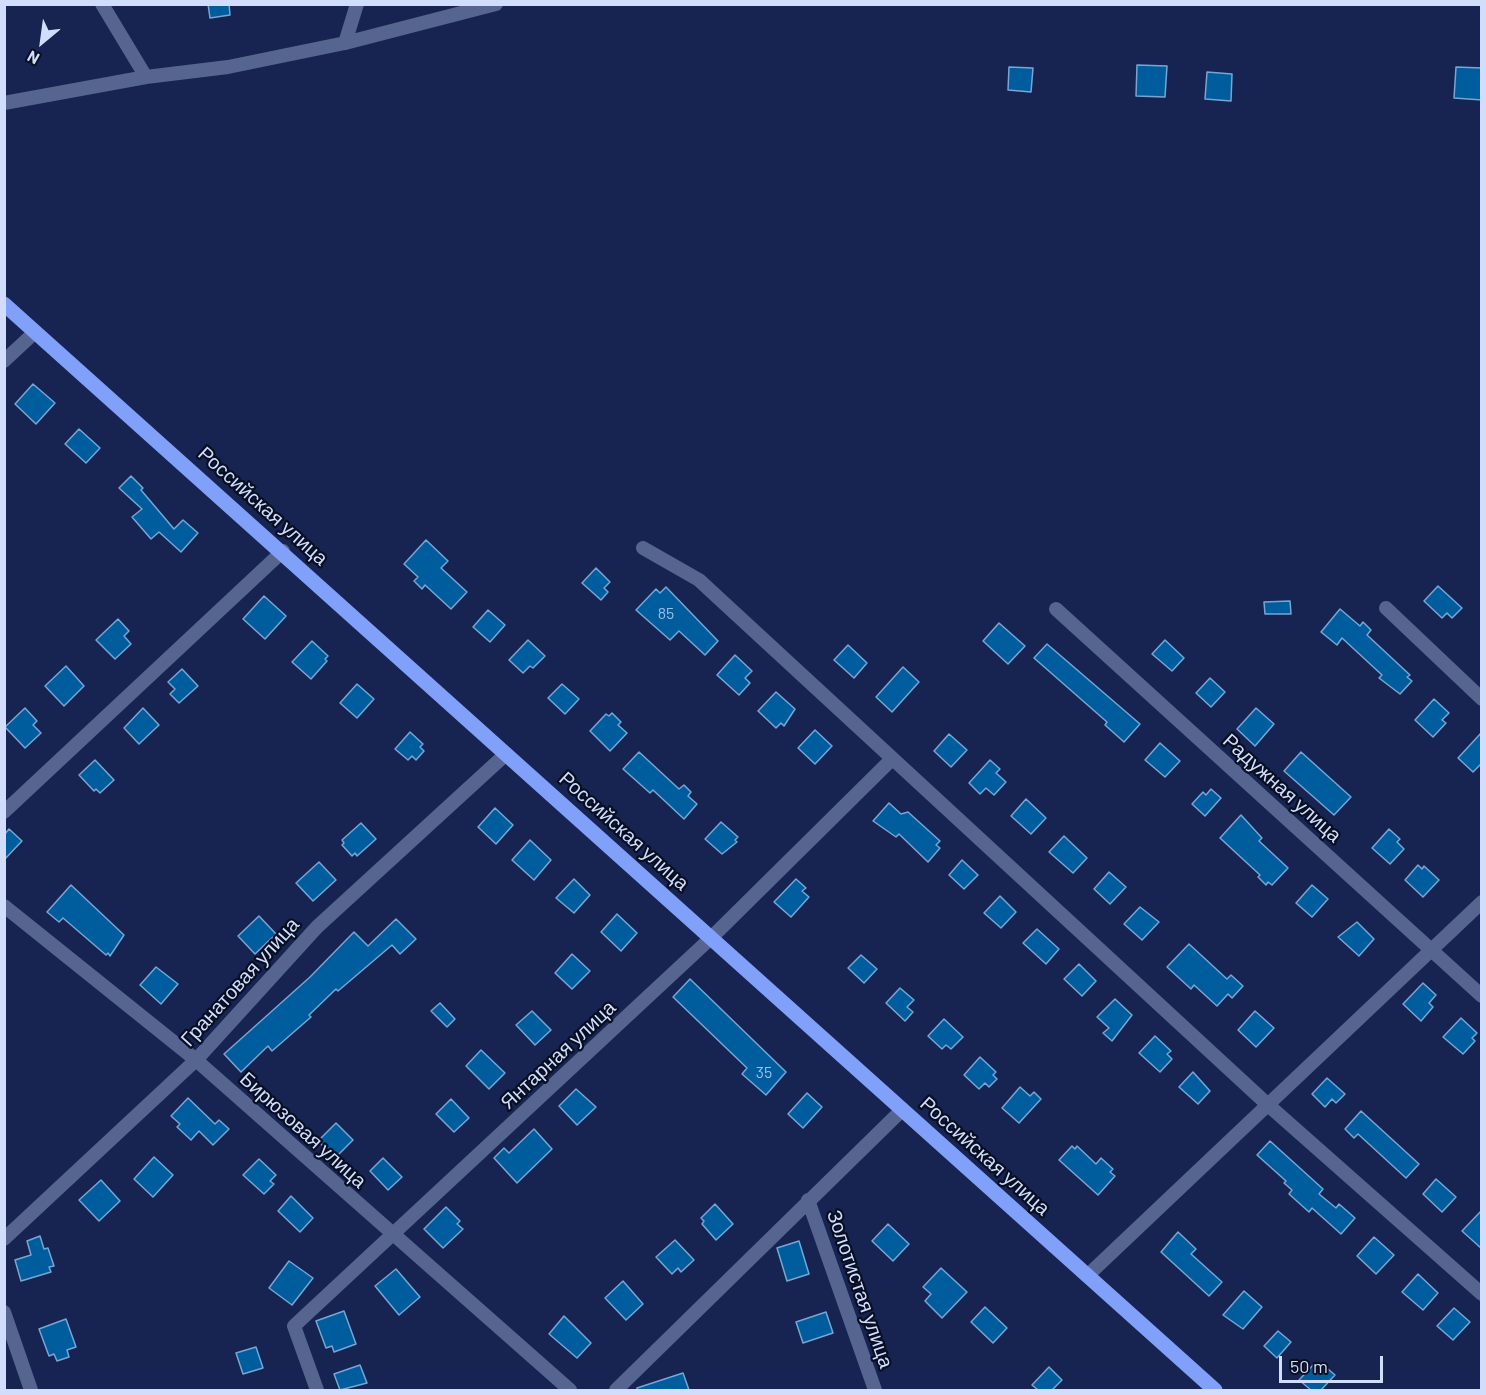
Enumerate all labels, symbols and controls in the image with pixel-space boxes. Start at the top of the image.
north arrow [12,12,72,72]
text: N [24,47,42,69]
street label: Российская улица [193,442,333,570]
house number: 85 [658,604,674,624]
street label: Радужная улица [1218,729,1346,847]
street label: Российская улица [554,767,694,895]
street label: Гранатовая улица [176,913,304,1051]
street label: Янтарная улица [495,996,621,1114]
house number: 35 [756,1063,772,1083]
street label: Бирюзовая улица [235,1067,371,1193]
street label: Российская улица [915,1092,1055,1220]
street label: Золотистая улица [822,1207,898,1371]
scale bar [1282,1344,1386,1382]
text: 50 m [1290,1355,1328,1377]

